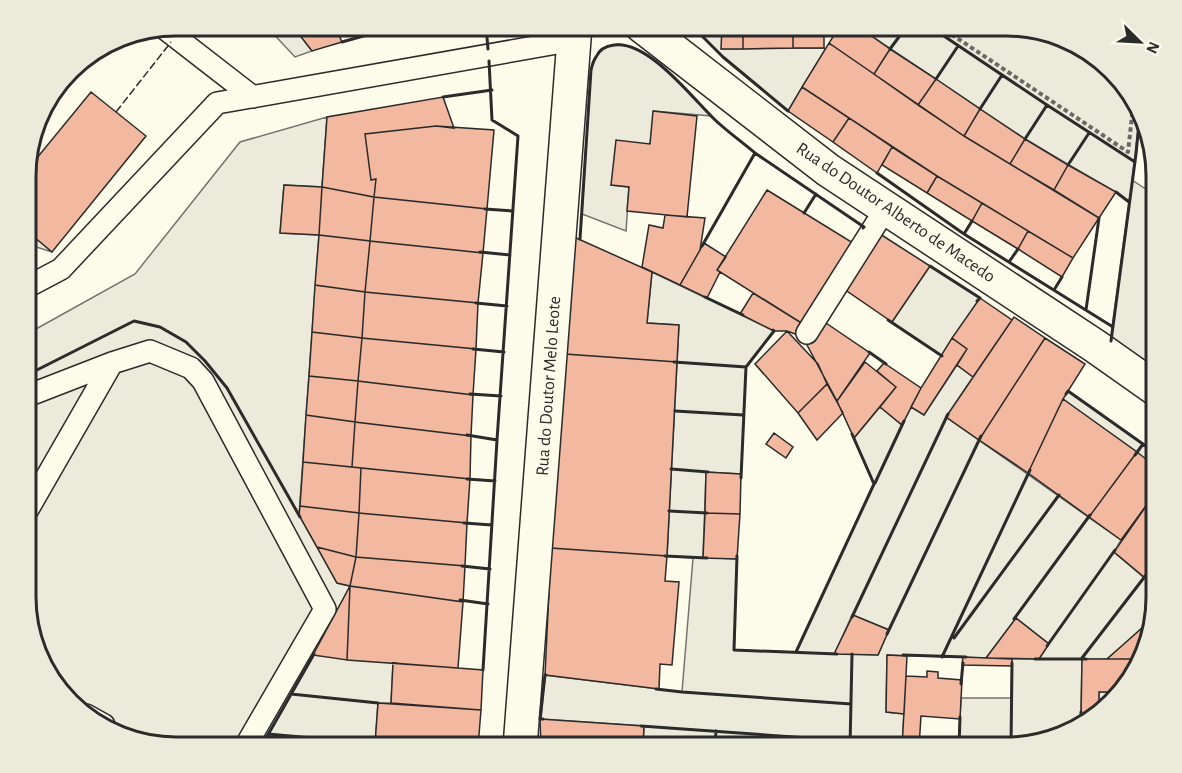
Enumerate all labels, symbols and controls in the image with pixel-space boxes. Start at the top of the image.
north arrow [1110,12,1170,72]
text: N [1143,39,1162,56]
street label: Rua do Doutor Alberto de Macedo [793,139,998,286]
street label: Rua do Doutor Melo Leote [534,295,564,477]

